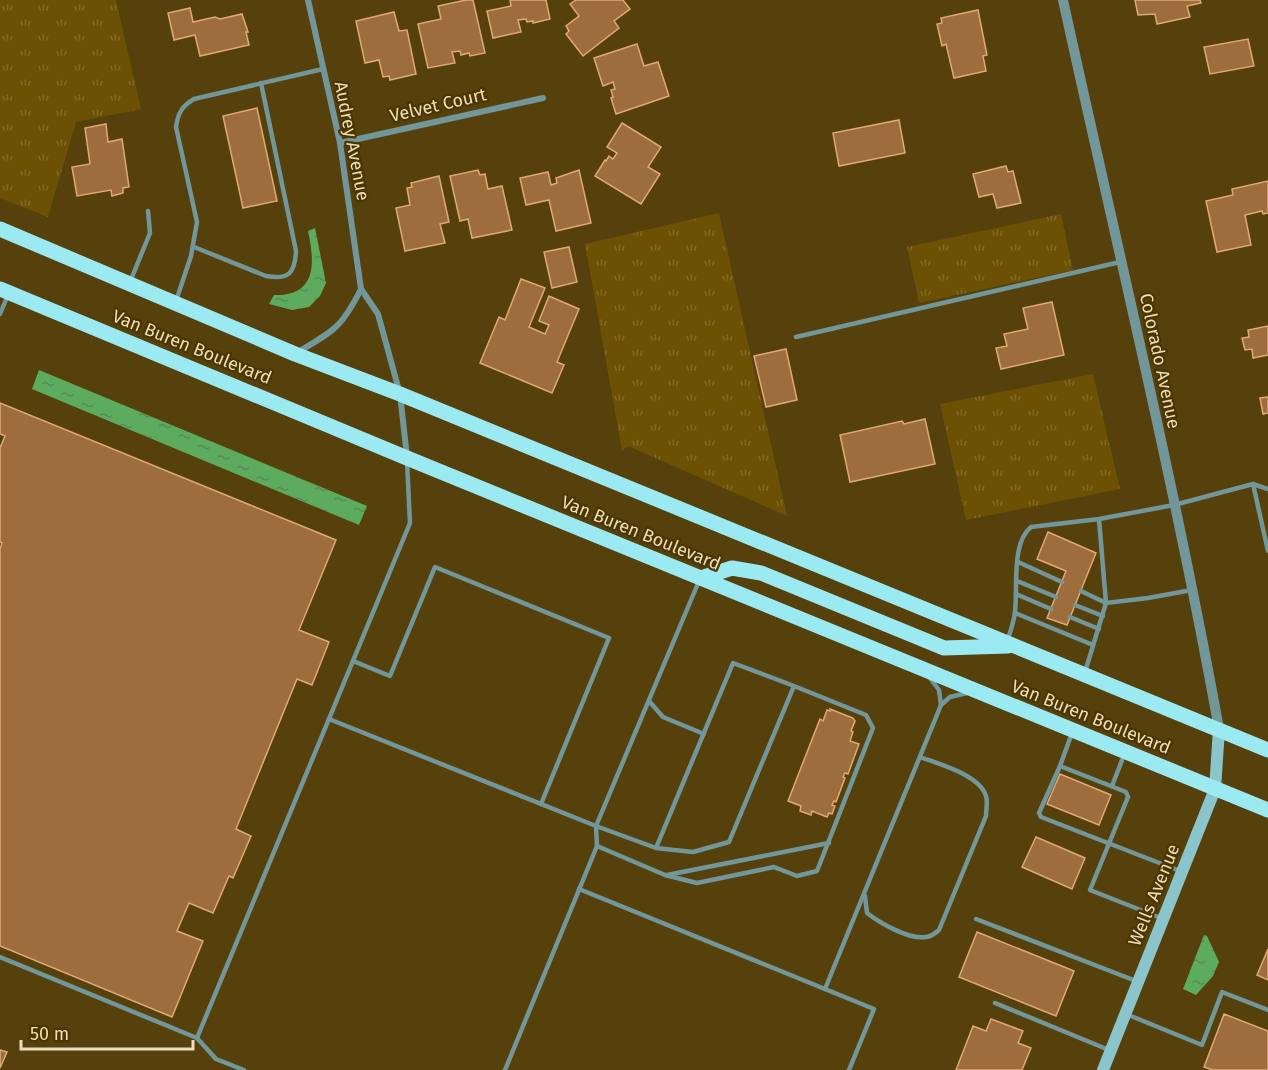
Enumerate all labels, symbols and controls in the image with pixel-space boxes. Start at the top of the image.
street label: Audrey Avenue [330,79,374,203]
street label: Velvet Court [388,83,489,127]
street label: Colorado Avenue [1135,291,1185,431]
street label: Van Buren Boulevard [109,305,275,389]
street label: Van Buren Boulevard [558,491,724,575]
street label: Van Buren Boulevard [1008,675,1174,759]
street label: Wells Avenue [1124,841,1184,949]
scale bar [21,1013,194,1051]
text: 50 m [30,1023,69,1045]

